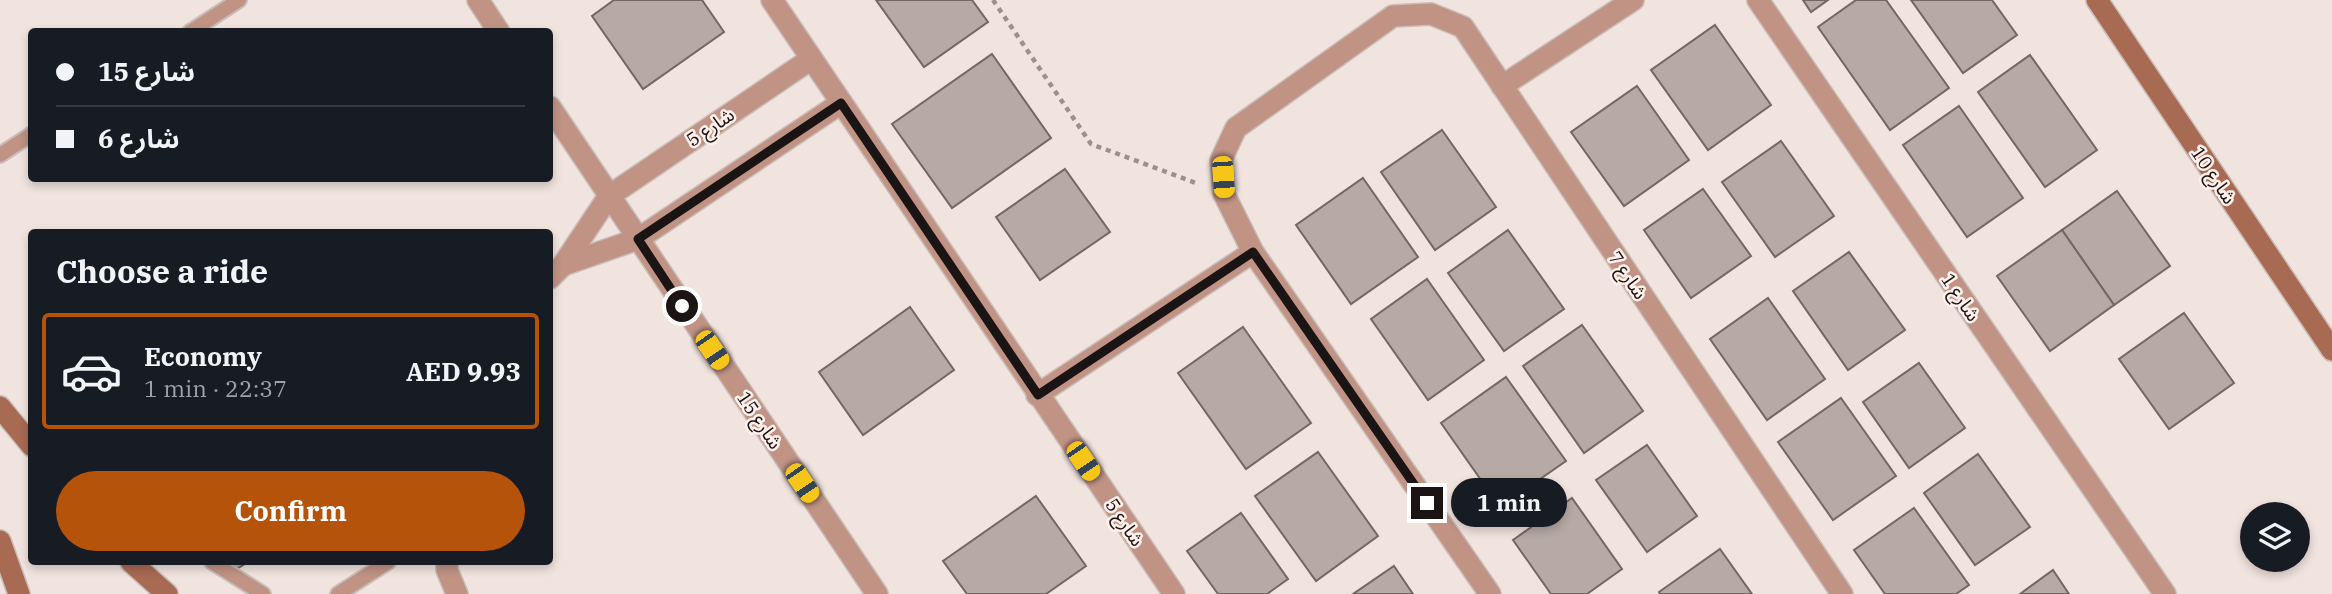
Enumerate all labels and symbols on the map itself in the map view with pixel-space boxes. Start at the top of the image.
street label: شارع 5 [681,102,740,153]
street label: شارع 10 [2184,142,2242,209]
car [1212,155,1235,199]
street label: شارع 7 [1602,246,1653,305]
street label: شارع 1 [1935,268,1986,327]
route start [666,290,698,322]
car [692,327,733,373]
street label: شارع 15 [730,387,788,454]
car [1063,438,1104,484]
car [782,460,823,506]
callout: 1 min [1452,478,1567,528]
route end [1411,487,1443,519]
street label: شارع 5 [1099,493,1150,552]

